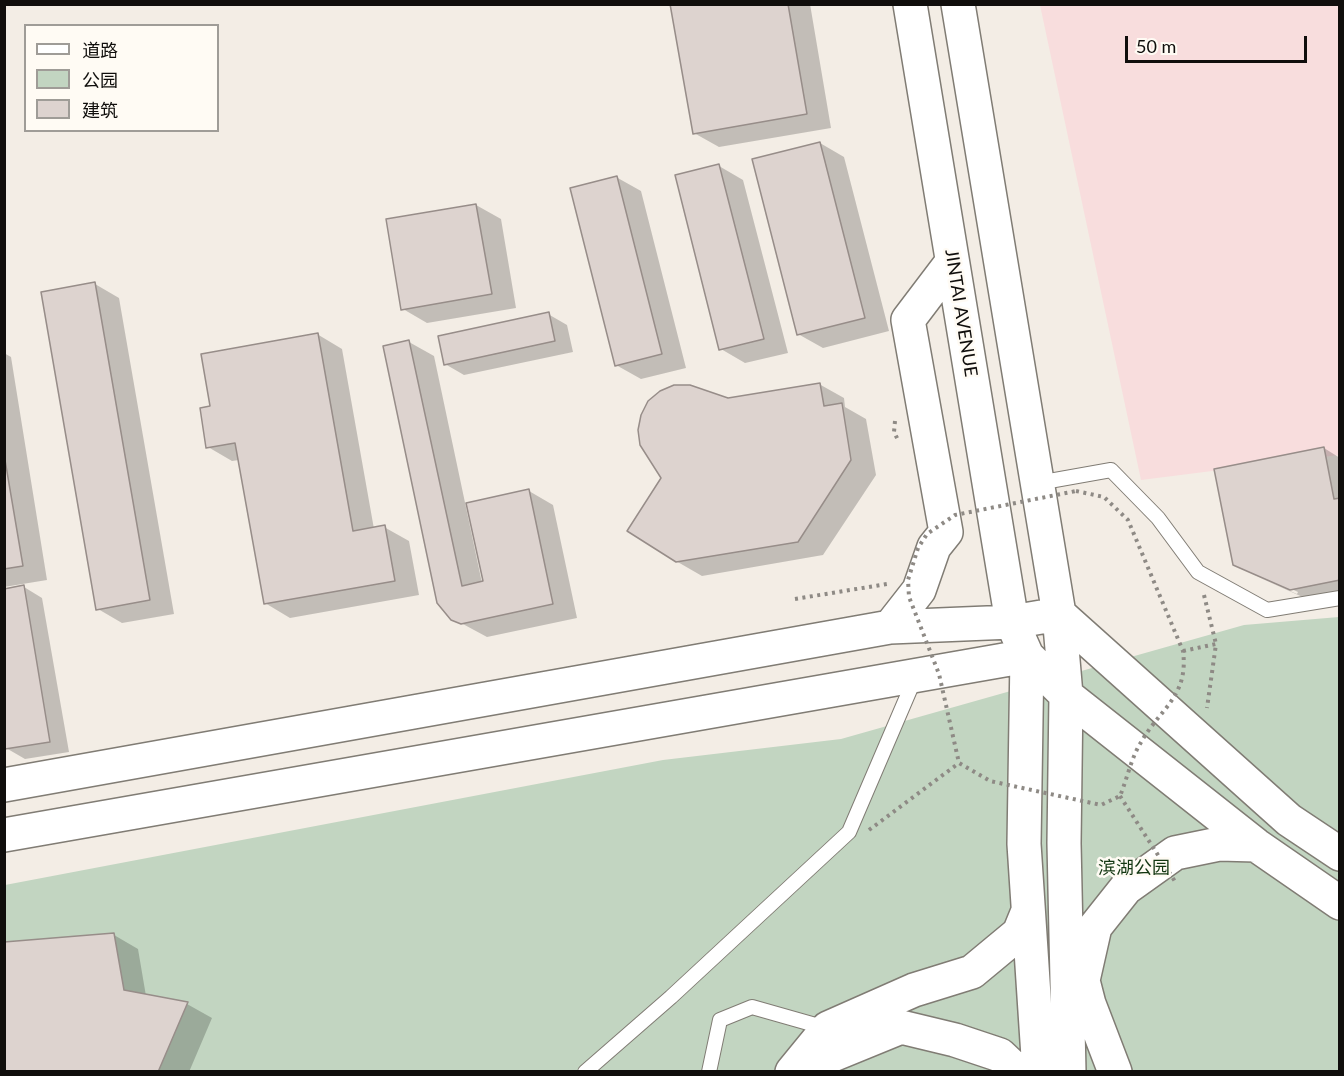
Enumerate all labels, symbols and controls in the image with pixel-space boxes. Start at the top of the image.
legend [24,24,219,132]
scale bar [1128,24,1310,62]
text: 50 m [1136,35,1176,57]
text: 道路 [82,39,118,61]
text: 公园 [82,69,118,91]
text: 建筑 [82,99,118,121]
street label: JINTAI AVENUE [940,248,982,378]
park label: 滨湖公园 [1098,857,1170,879]

